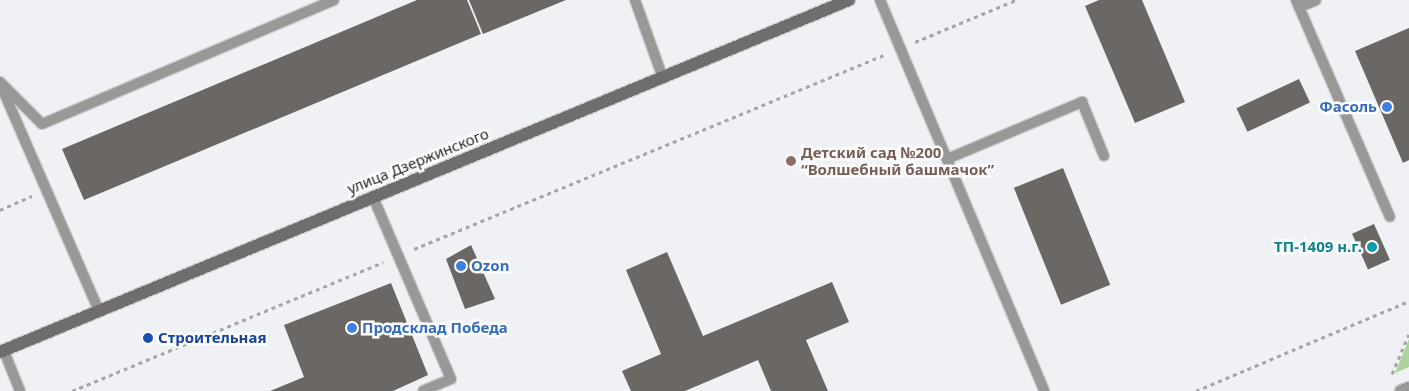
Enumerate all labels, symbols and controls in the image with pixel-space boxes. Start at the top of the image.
place label: Фасоль [1319,98,1377,116]
marker: Фасоль [1381,101,1393,113]
street label: улица Дзержинского [345,124,491,198]
place label: Детский сад №200 “Волшебный башмачок” [801,143,994,178]
marker: Детский сад №200 “Волшебный башмачок” [785,155,797,167]
place label: ТП-1409 н.г. [1274,238,1362,256]
marker: ТП-1409 н.г. [1366,241,1378,253]
place label: Ozon [471,257,509,275]
marker: Ozon [455,260,467,272]
place label: Продсклад Победа [362,319,508,337]
marker: Продсклад Победа [346,322,358,334]
place label: Строительная [158,329,266,347]
marker: Строительная [142,332,154,344]

